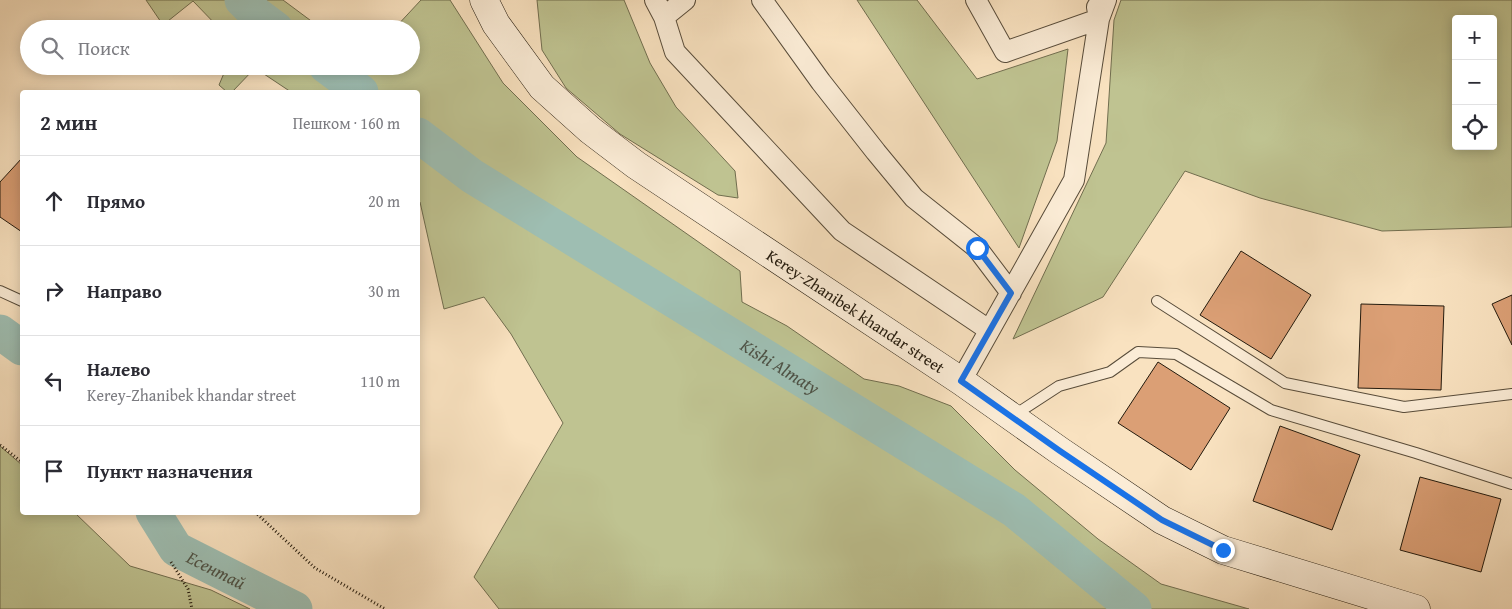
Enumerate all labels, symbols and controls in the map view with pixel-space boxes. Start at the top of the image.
map controls [1452,15,1497,150]
button: + [1452,15,1497,60]
search box [20,20,420,75]
icon: search [38,34,66,62]
text: Поиск [78,34,130,62]
button: − [1452,60,1497,105]
button: locate [1452,105,1497,150]
text: 2 мин [40,107,97,138]
text: Пешком · 160 m [293,111,400,135]
icon: ahead [40,187,68,215]
text: Прямо [87,187,145,215]
text: 20 m [368,189,400,213]
route start [966,237,989,260]
street label: Kerey-Zhanibek khandar street [762,243,950,379]
icon: right [40,277,68,305]
text: Направо [87,277,162,305]
text: 30 m [368,279,400,303]
water label: Kіshі Almaty [735,331,826,401]
text: Налево [87,355,150,383]
icon: left [40,367,68,395]
text: 110 m [360,369,400,393]
text: Kerey-Zhanibek khandar street [87,383,296,407]
icon: arrive [40,457,68,485]
text: Пункт назначения [87,457,253,485]
route end [1212,539,1235,562]
water label: Есентай [181,543,251,596]

